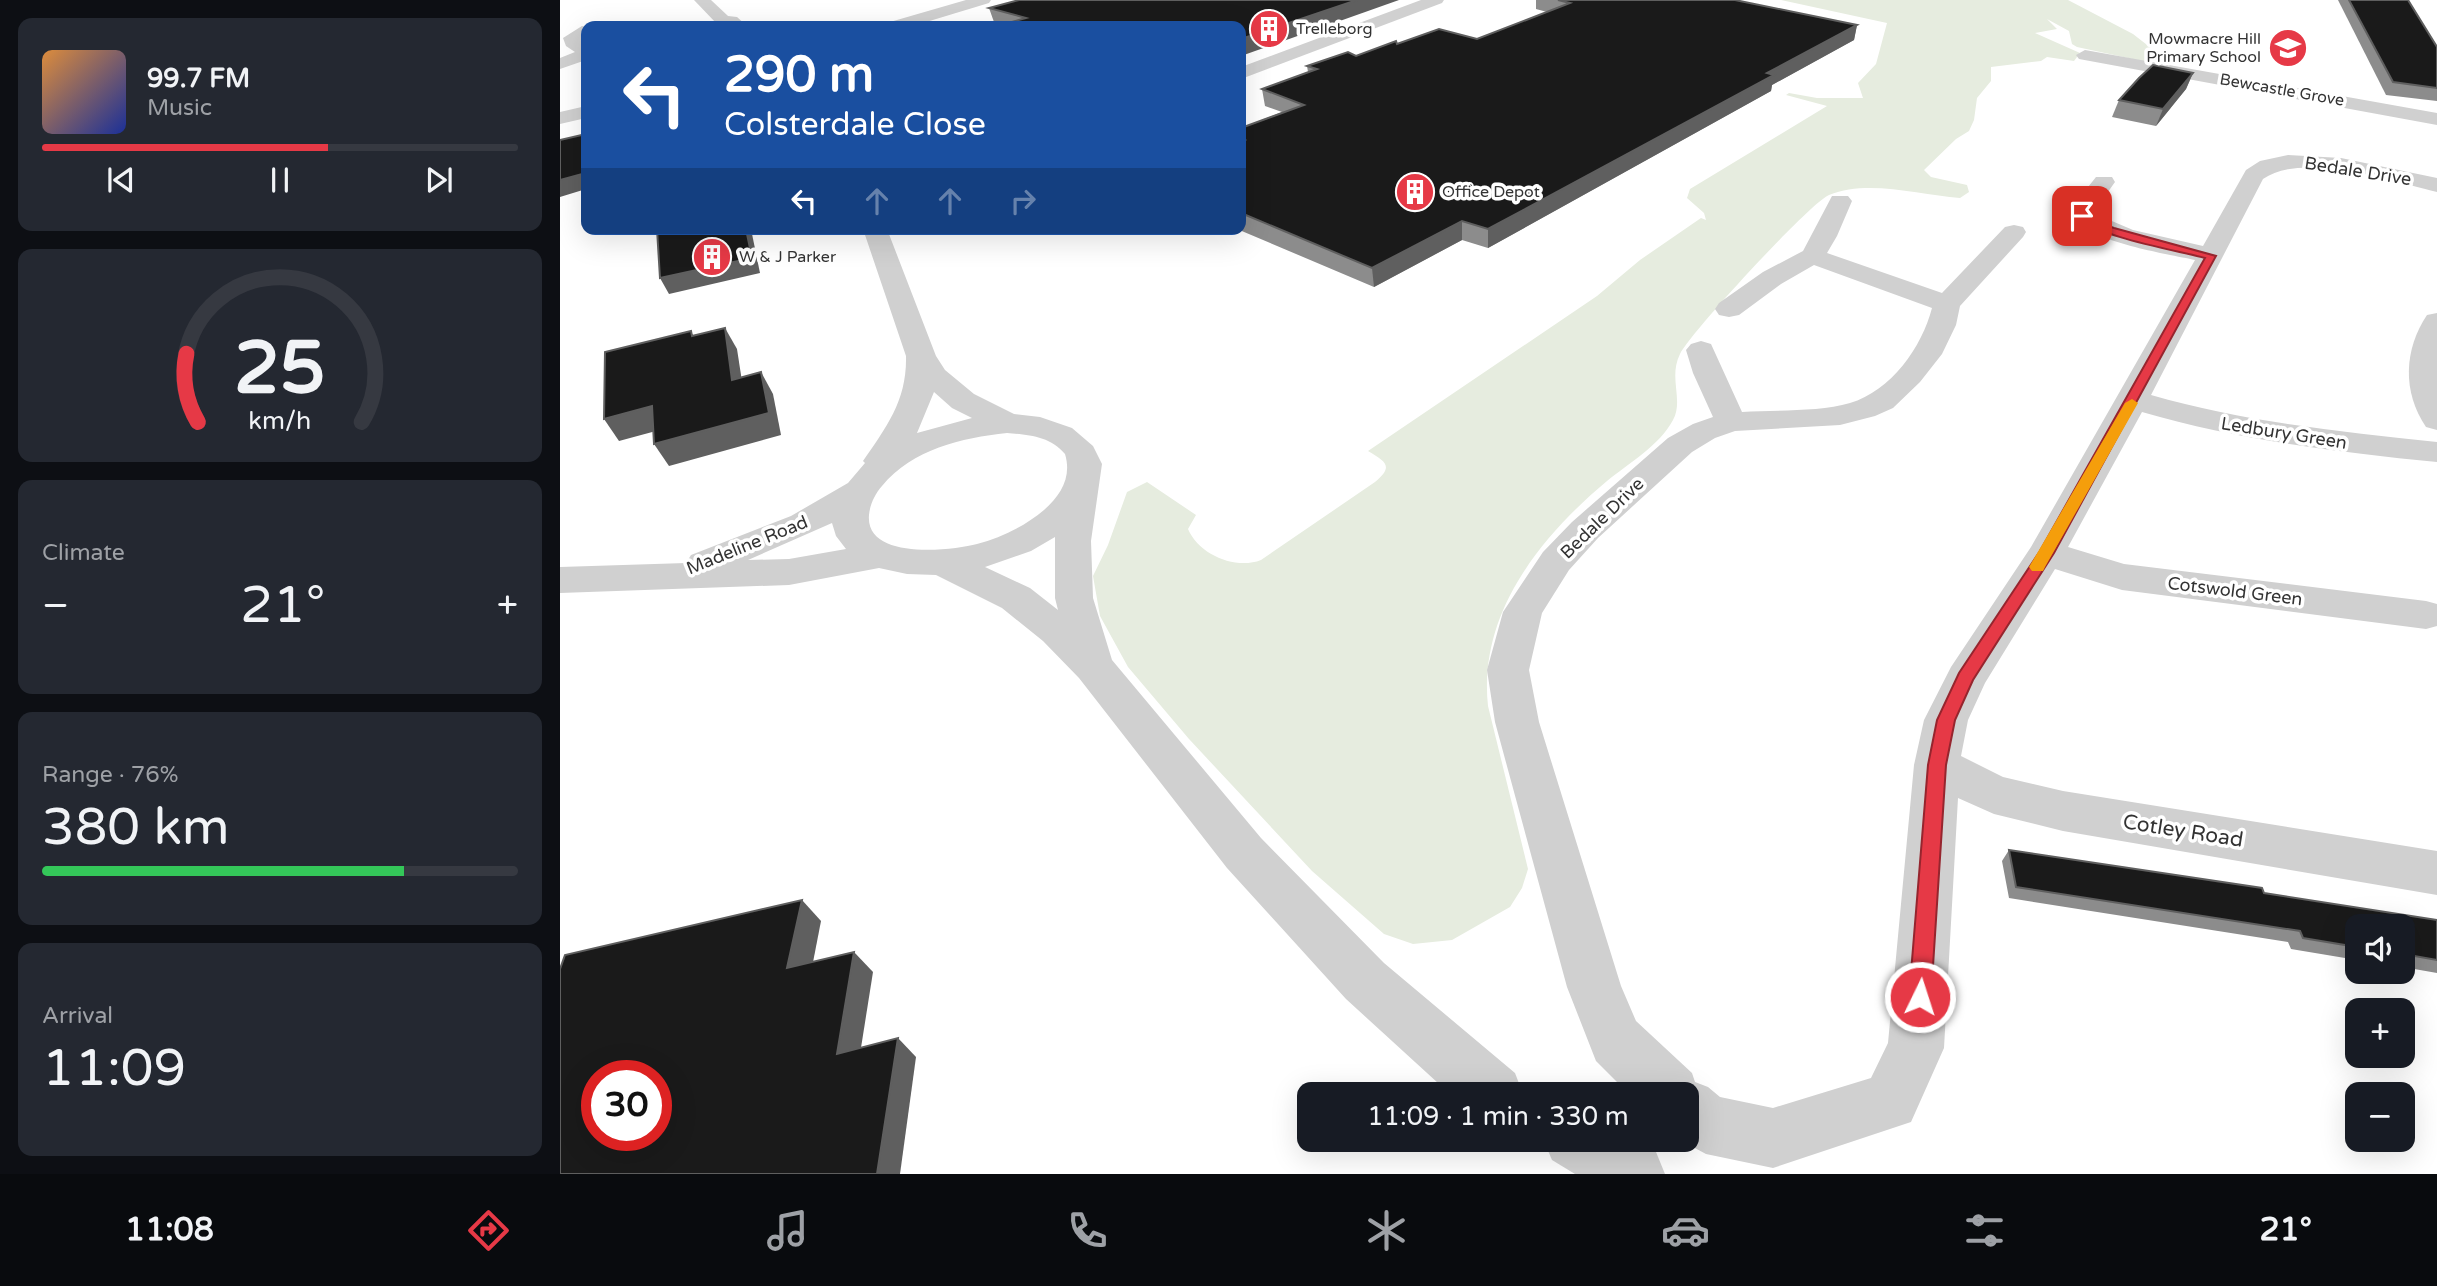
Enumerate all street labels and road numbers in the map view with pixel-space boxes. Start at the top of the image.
street label: Bewcastle Grove [2218,69,2346,111]
street label: Bedale Drive [2303,152,2413,190]
street label: Ledbury Green [2220,412,2348,454]
street label: Bedale Drive [1556,473,1648,563]
street label: Madeline Road [683,511,811,579]
street label: Cotswold Green [2166,572,2304,610]
street label: Cotley Road [2121,809,2245,853]

